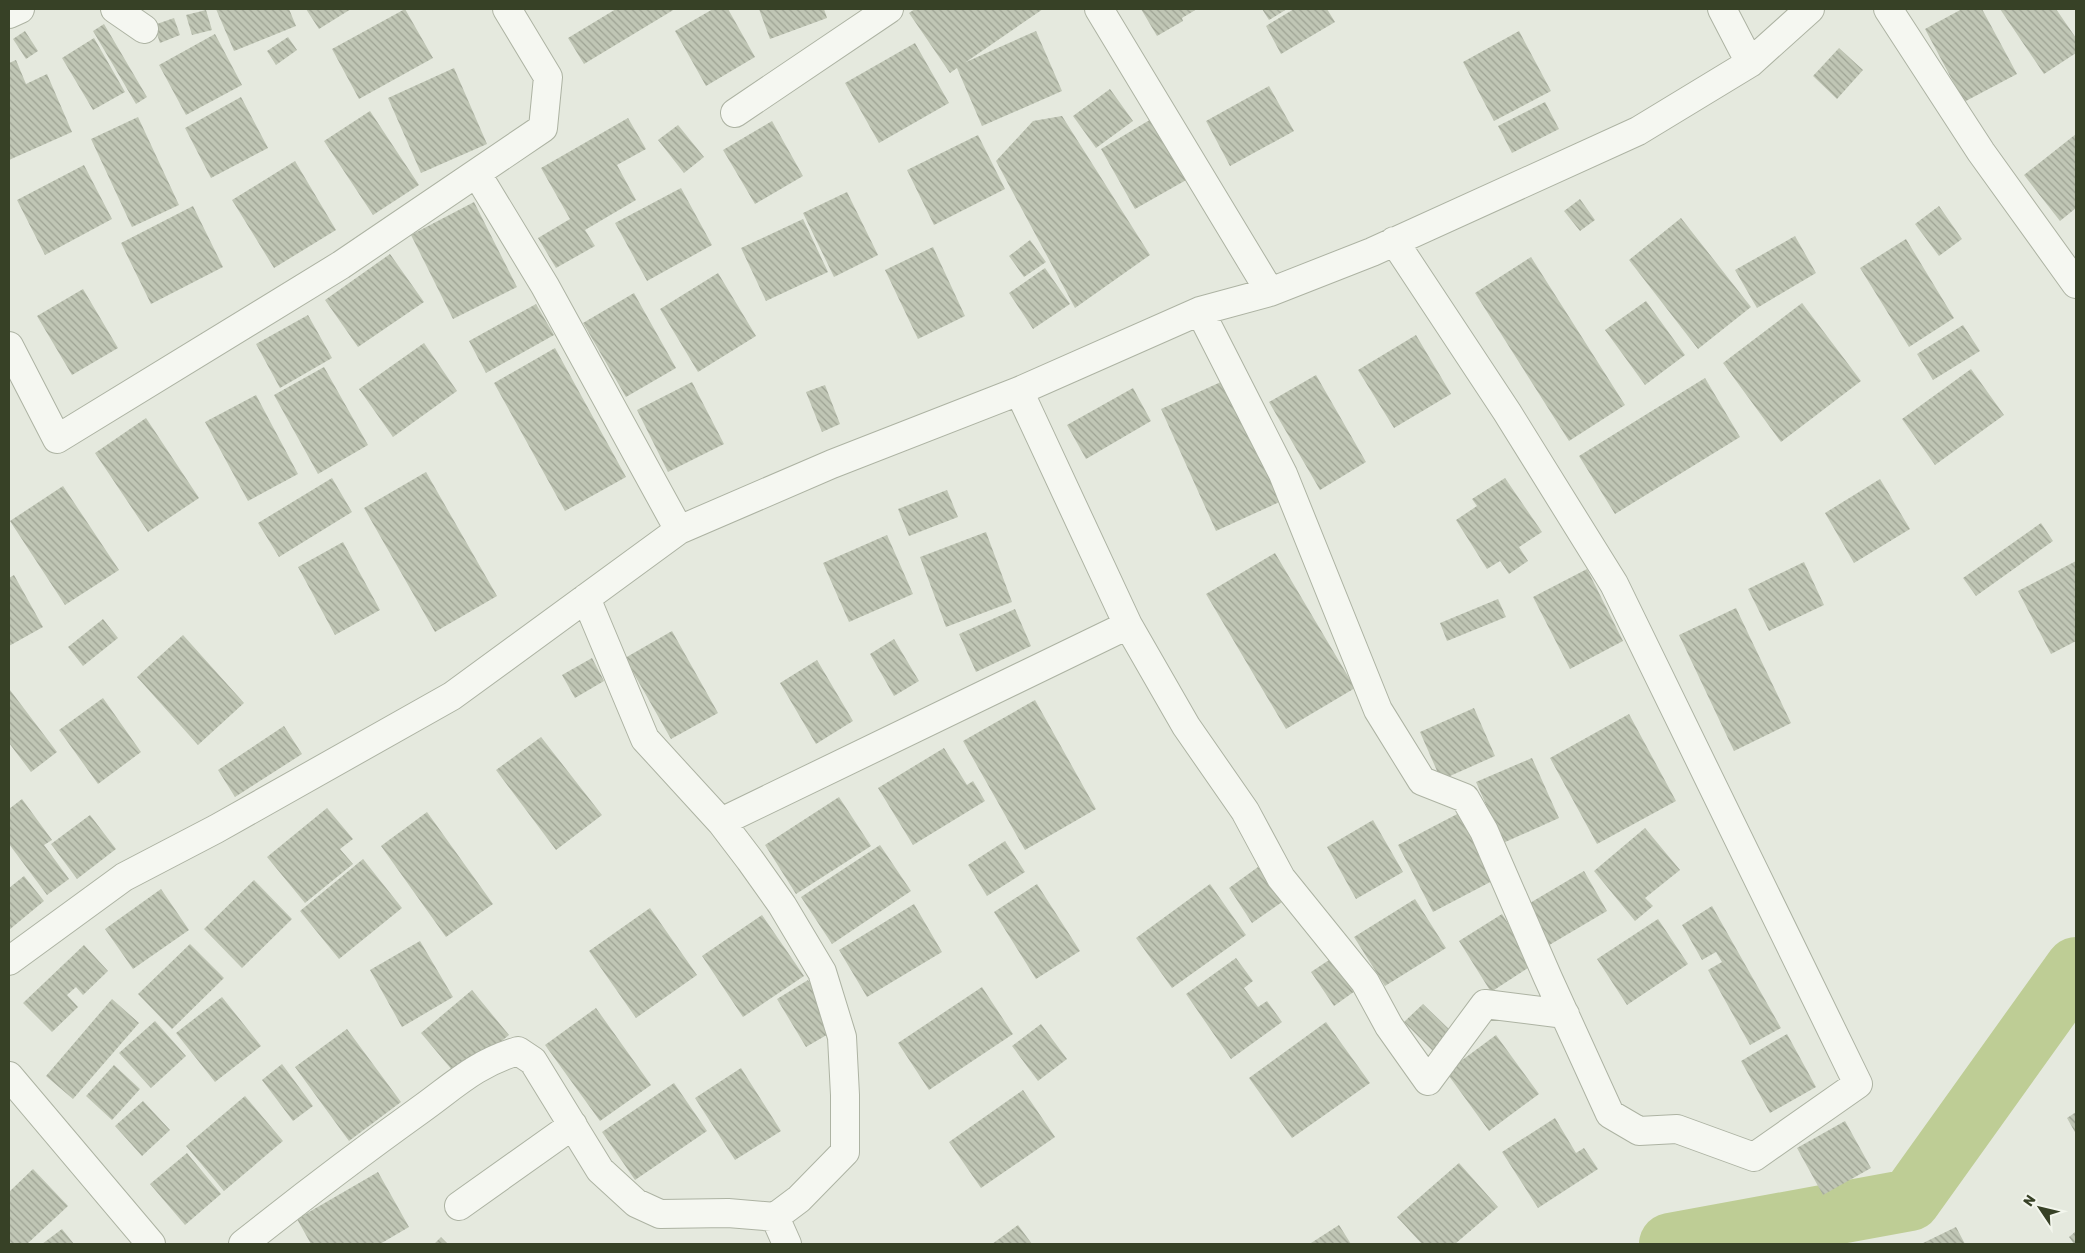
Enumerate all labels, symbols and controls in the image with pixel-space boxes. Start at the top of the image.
north arrow [2015,1183,2065,1233]
text: N [2020,1192,2040,1210]

